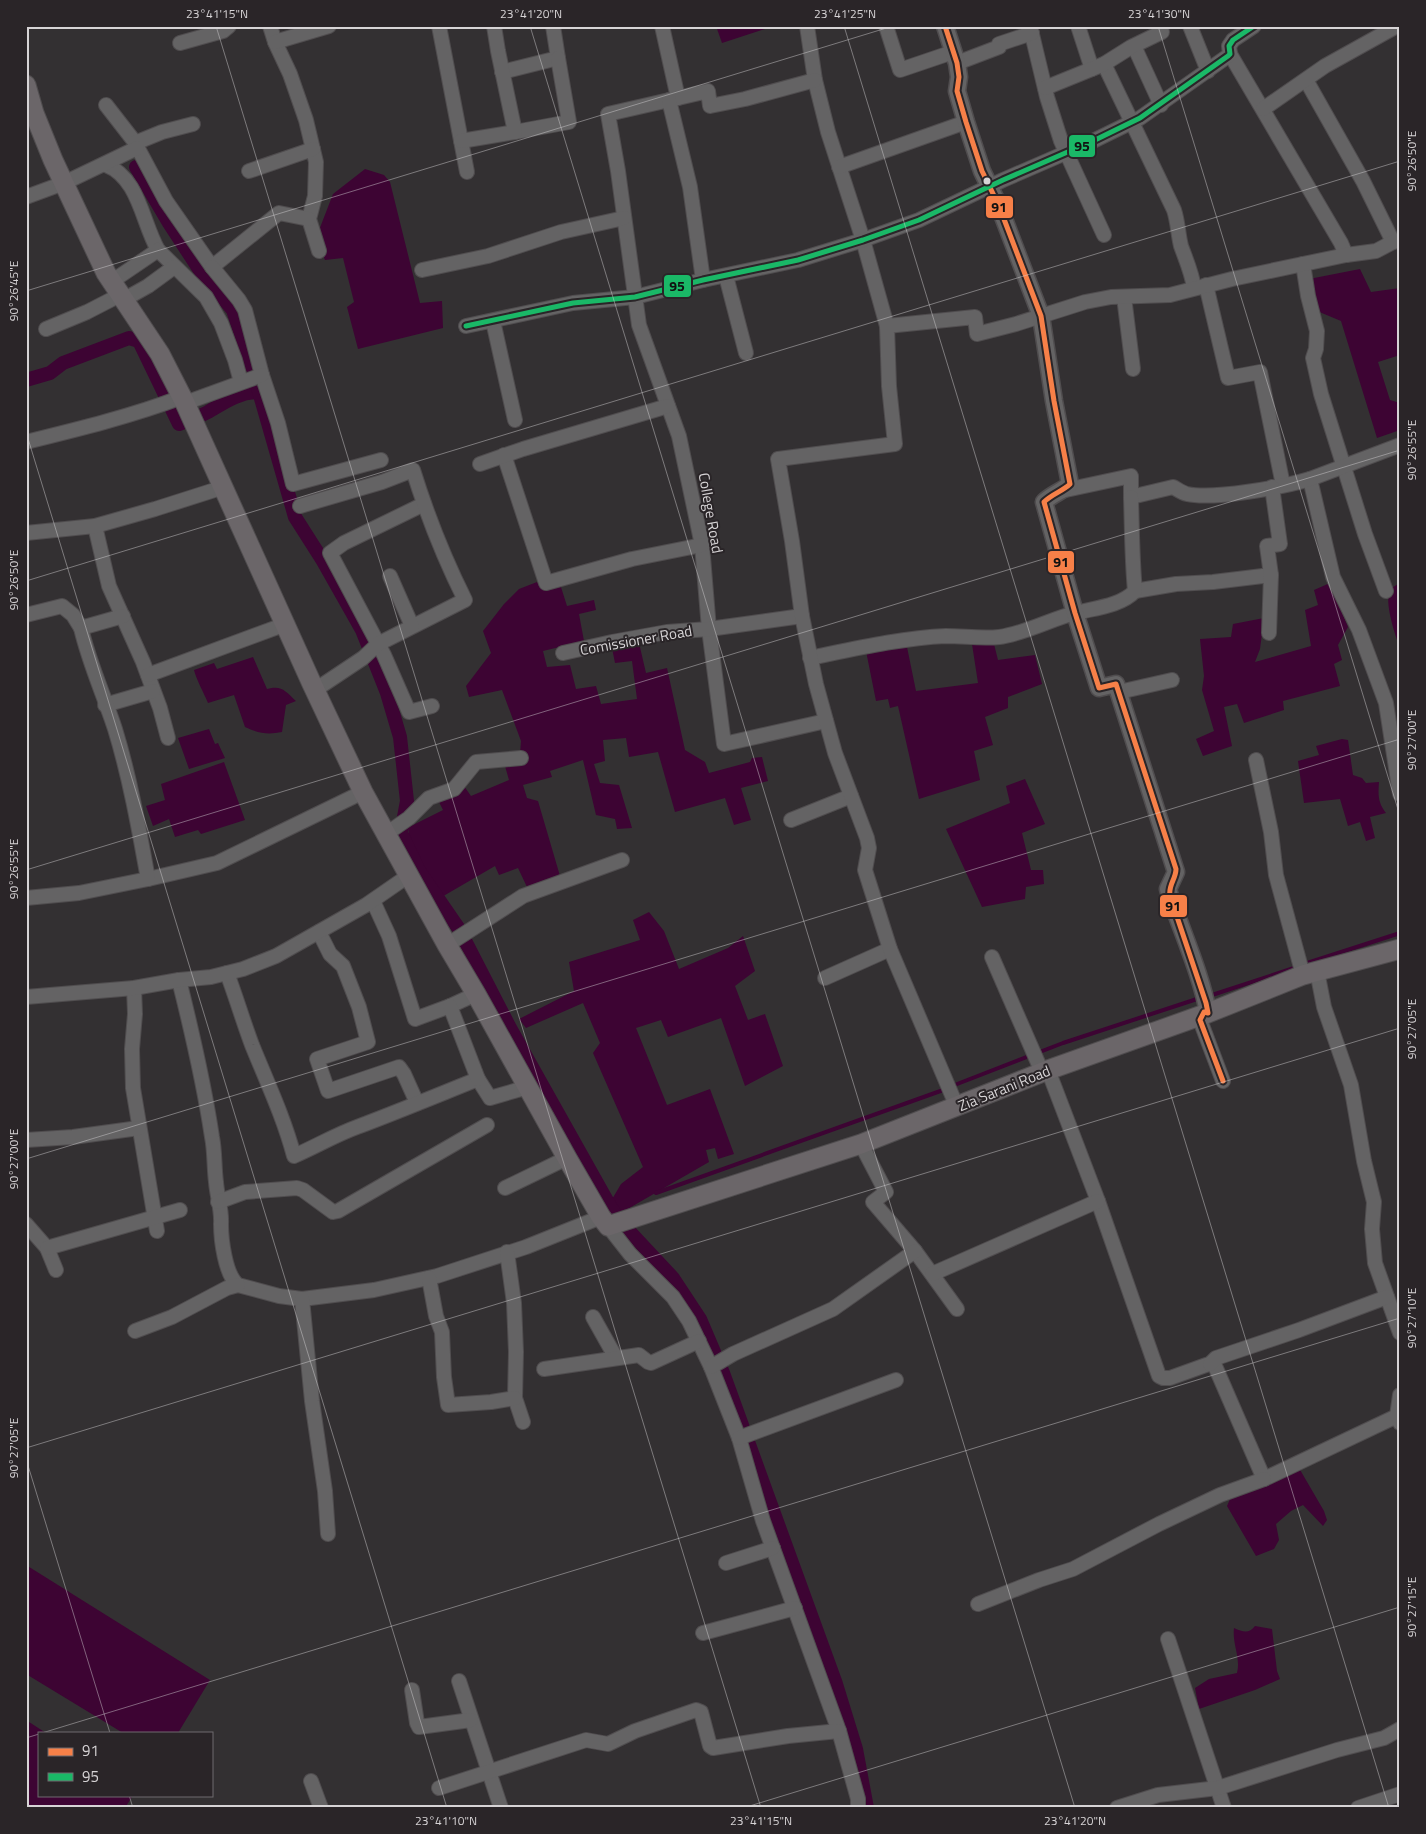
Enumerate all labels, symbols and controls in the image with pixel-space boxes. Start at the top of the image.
text: 23°41'15"N [186,4,248,23]
text: 23°41'20"N [500,4,562,23]
text: 23°41'25"N [814,4,876,23]
text: 23°41'30"N [1128,4,1190,23]
text: 90°26'50"E [1402,130,1421,191]
line badge: 95 [1068,134,1096,158]
text: 95 [1074,135,1090,156]
unlabelled marker [982,176,992,186]
line badge: 91 [985,195,1014,219]
text: 91 [991,196,1007,217]
text: 90°26'45"E [4,260,23,321]
line badge: 95 [663,274,692,298]
text: 95 [669,275,685,296]
text: 90°26'55"E [1402,419,1421,480]
street label: College Road [693,471,729,555]
text: 90°26'50"E [4,549,23,610]
line badge: 91 [1047,550,1075,574]
text: 91 [1053,551,1069,572]
street label: Comissioner Road [578,619,694,661]
text: 90°27'00"E [1402,709,1421,770]
text: 90°26'55"E [4,838,23,899]
line badge: 91 [1159,894,1188,918]
text: 91 [1165,895,1181,916]
text: 90°27'05"E [1402,998,1421,1059]
street label: Zia Sarani Road [954,1059,1054,1117]
text: 90°27'00"E [4,1128,23,1189]
text: 90°27'10"E [1402,1287,1421,1348]
text: 90°27'05"E [4,1417,23,1478]
text: 90°27'15"E [1402,1576,1421,1637]
legend [38,1732,212,1796]
text: 91 [82,1739,99,1762]
text: 95 [82,1765,99,1788]
text: 23°41'10"N [415,1811,477,1830]
text: 23°41'15"N [730,1811,792,1830]
text: 23°41'20"N [1044,1811,1106,1830]

